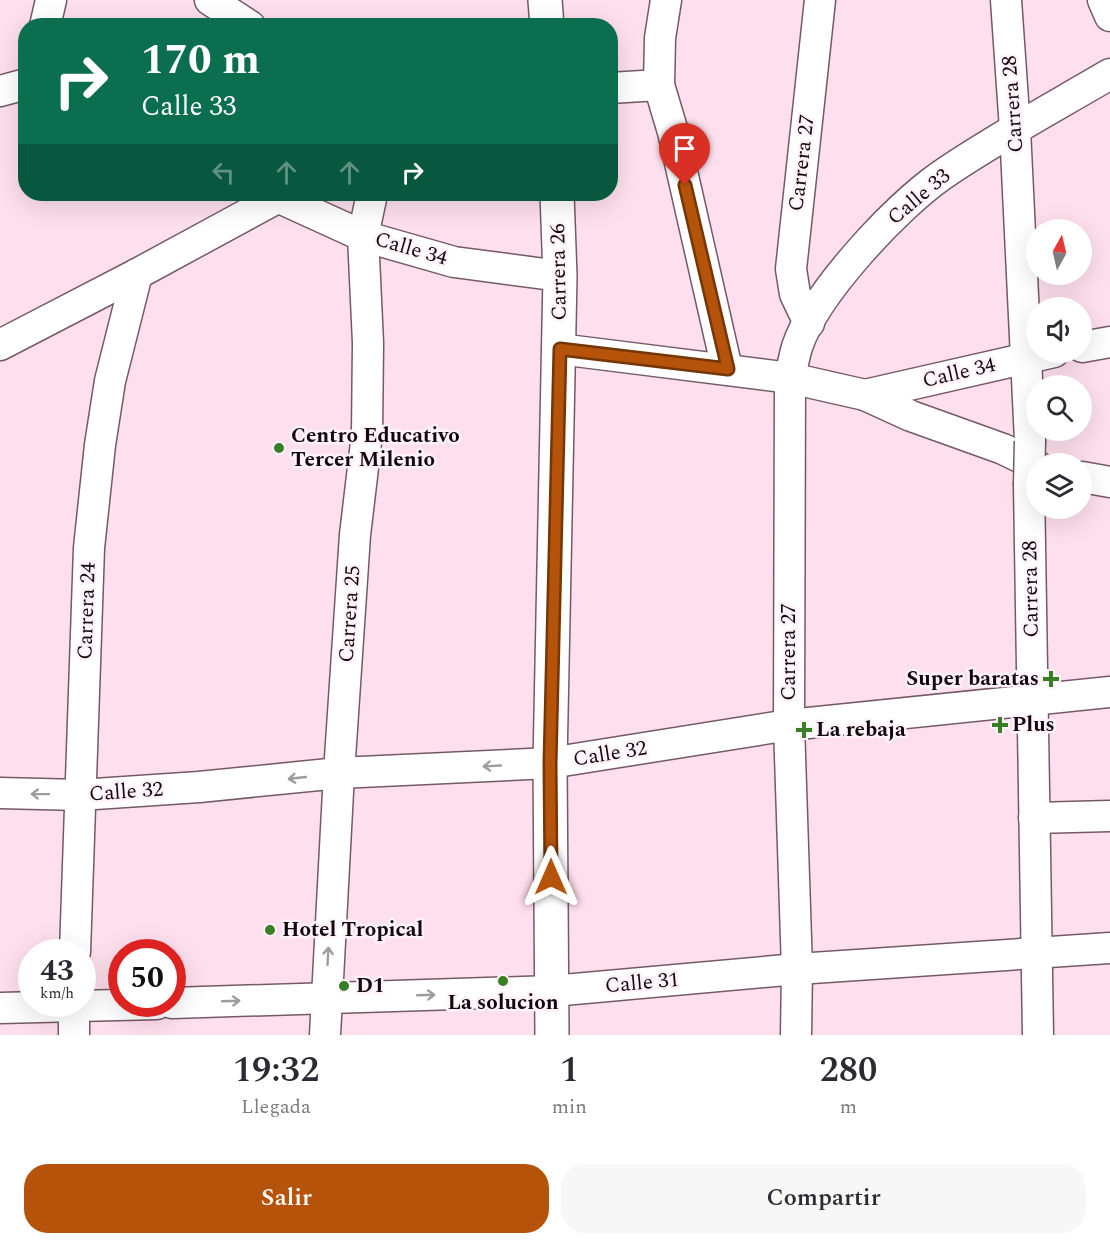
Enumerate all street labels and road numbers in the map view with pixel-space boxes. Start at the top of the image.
street label: Carrera 28 [994,54,1032,154]
street label: Carrera 27 [780,113,824,213]
street label: Calle 33 [880,161,958,233]
street label: Calle 34 [371,223,452,275]
street label: Carrera 26 [542,223,576,321]
street label: Calle 34 [919,349,999,397]
street label: Carrera 28 [1014,540,1048,638]
street label: Carrera 24 [69,561,105,660]
street label: Carrera 25 [331,564,369,664]
street label: Carrera 27 [773,603,805,701]
street label: Calle 32 [571,732,649,776]
street label: Calle 32 [88,773,164,811]
street label: Calle 31 [604,964,680,1002]

